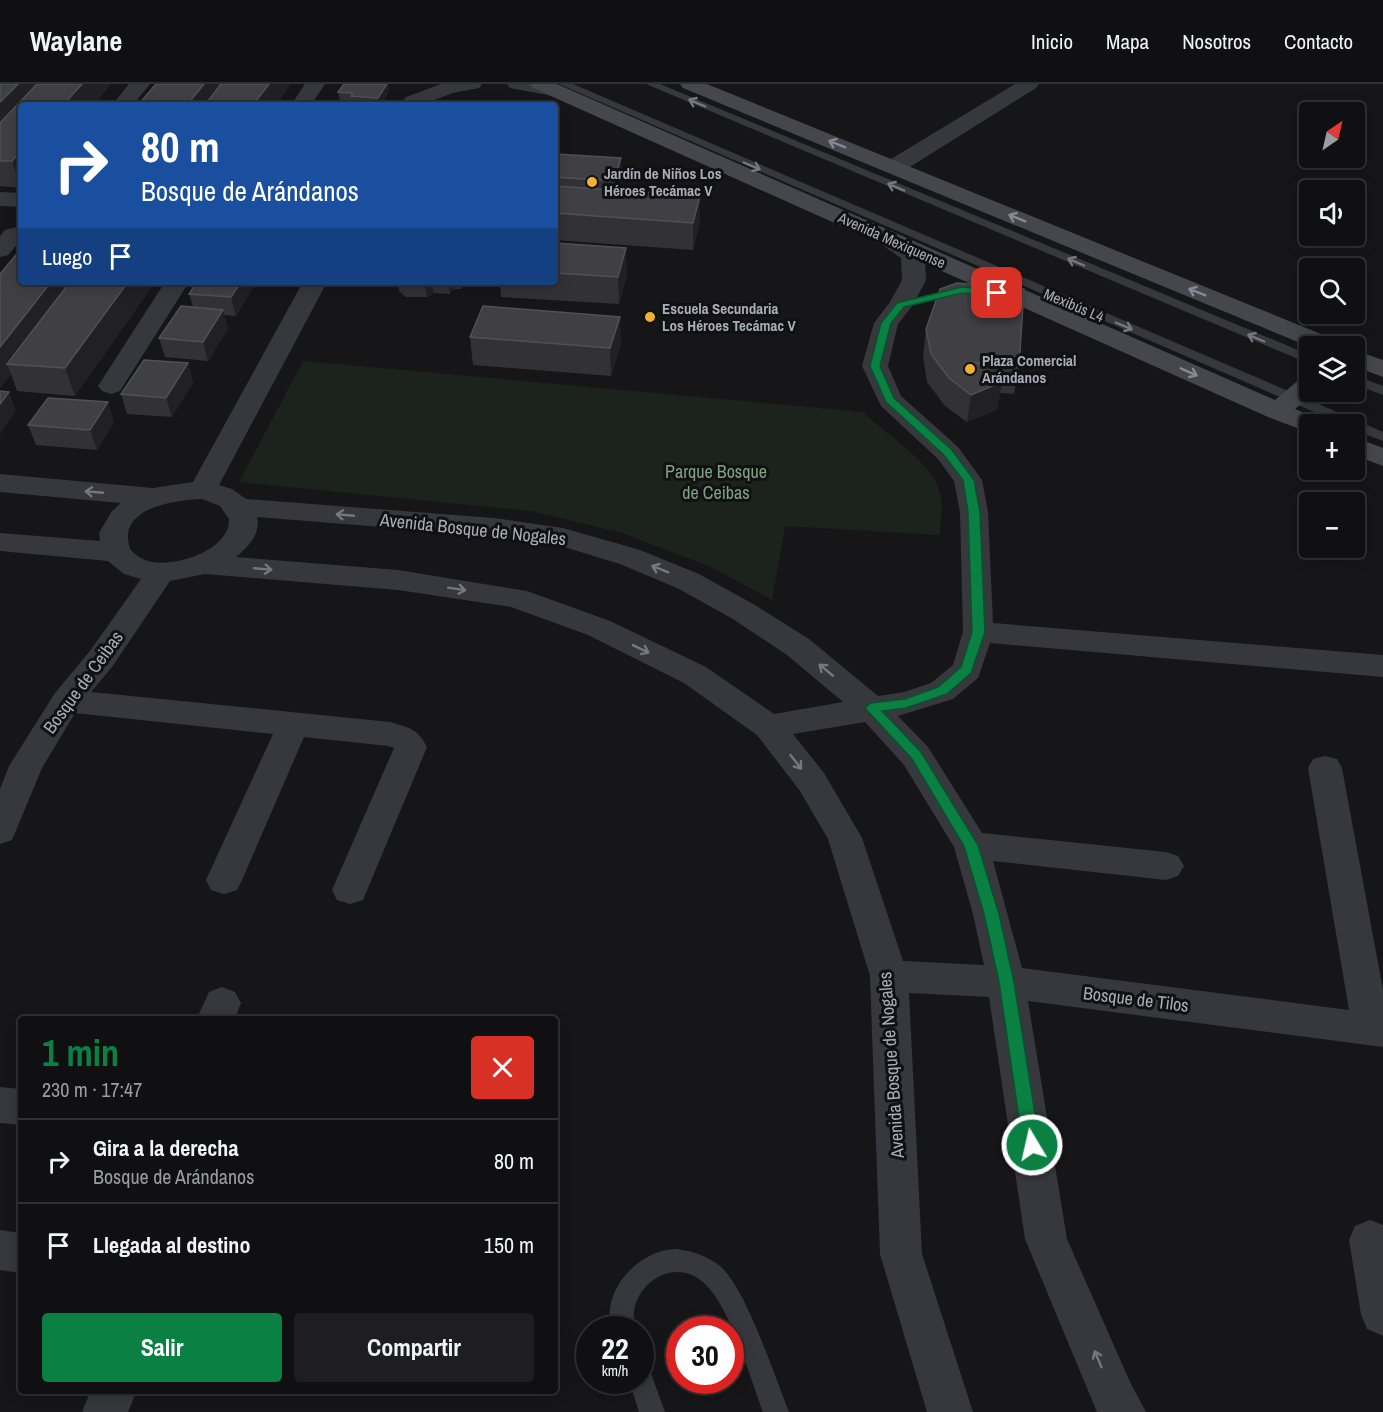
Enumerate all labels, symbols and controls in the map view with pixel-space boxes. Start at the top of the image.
text: Waylane [30,22,122,60]
text: Inicio [1031,27,1073,56]
text: Mapa [1106,27,1149,56]
text: Nosotros [1182,27,1251,56]
text: Contacto [1284,27,1353,56]
one-way arrow [688,97,706,108]
north arrow [1299,102,1365,168]
map controls [1299,102,1365,558]
text: 80 m [141,119,220,175]
icon: right [42,126,120,204]
one-way arrow [828,138,846,149]
one-way arrow [743,161,761,172]
place label: Jardín de Niños Los Héroes Tecámac V [604,163,722,201]
text: Bosque de Arándanos [141,173,359,209]
marker: Jardín de Niños Los Héroes Tecámac V [585,175,599,189]
button: sound [1299,180,1365,246]
one-way arrow [887,181,906,192]
street label: Avenida Mexiquense [834,207,949,273]
one-way arrow [1008,212,1027,223]
icon: arrive [104,240,137,273]
text: Luego [42,242,92,272]
one-way arrow [1067,256,1085,267]
button: search [1299,258,1365,324]
pin [971,267,1022,318]
icon: arrive [980,276,1013,309]
street label: Mexibús L4 [1041,283,1108,327]
one-way arrow [1189,286,1207,297]
place label: Escuela Secundaria Los Héroes Tecámac V [662,298,797,336]
marker: Escuela Secundaria Los Héroes Tecámac V [643,310,657,324]
one-way arrow [1115,321,1133,333]
one-way arrow [1247,332,1265,343]
button: layers [1299,336,1365,402]
place label: Plaza Comercial Arándanos [982,350,1076,388]
marker: Plaza Comercial Arándanos [963,362,977,376]
one-way arrow [1179,367,1197,378]
button: + [1299,414,1365,480]
park label: Parque Bosque de Ceibas [665,459,767,505]
one-way arrow [84,486,104,497]
button: − [1299,492,1365,558]
street label: Avenida Bosque de Nogales [378,507,567,551]
one-way arrow [336,509,356,520]
one-way arrow [651,563,669,574]
one-way arrow [252,564,272,575]
one-way arrow [446,583,466,594]
street label: Bosque de Ceibas [37,626,129,738]
one-way arrow [631,643,649,655]
one-way arrow [819,663,834,677]
one-way arrow [790,754,803,770]
street label: Avenida Bosque de Nogales [872,971,910,1160]
street label: Bosque de Tilos [1082,980,1190,1018]
text: 1 min [42,1029,119,1077]
button: close [471,1036,534,1099]
text: 230 m · 17:47 [42,1076,142,1103]
position arrow [1000,1113,1064,1177]
text: Gira a la derecha [93,1133,238,1163]
icon: right [42,1145,75,1178]
text: 80 m [494,1146,534,1176]
text: Bosque de Arándanos [93,1163,254,1190]
icon: arrive [42,1229,75,1262]
text: Llegada al destino [93,1230,250,1260]
text: 150 m [484,1230,534,1260]
button: Salir [42,1313,282,1382]
button: Compartir [294,1313,534,1382]
speed limit sign: 30 [666,1316,744,1394]
text: 22 [601,1328,629,1368]
one-way arrow [1092,1351,1103,1369]
text: km/h [602,1360,628,1381]

